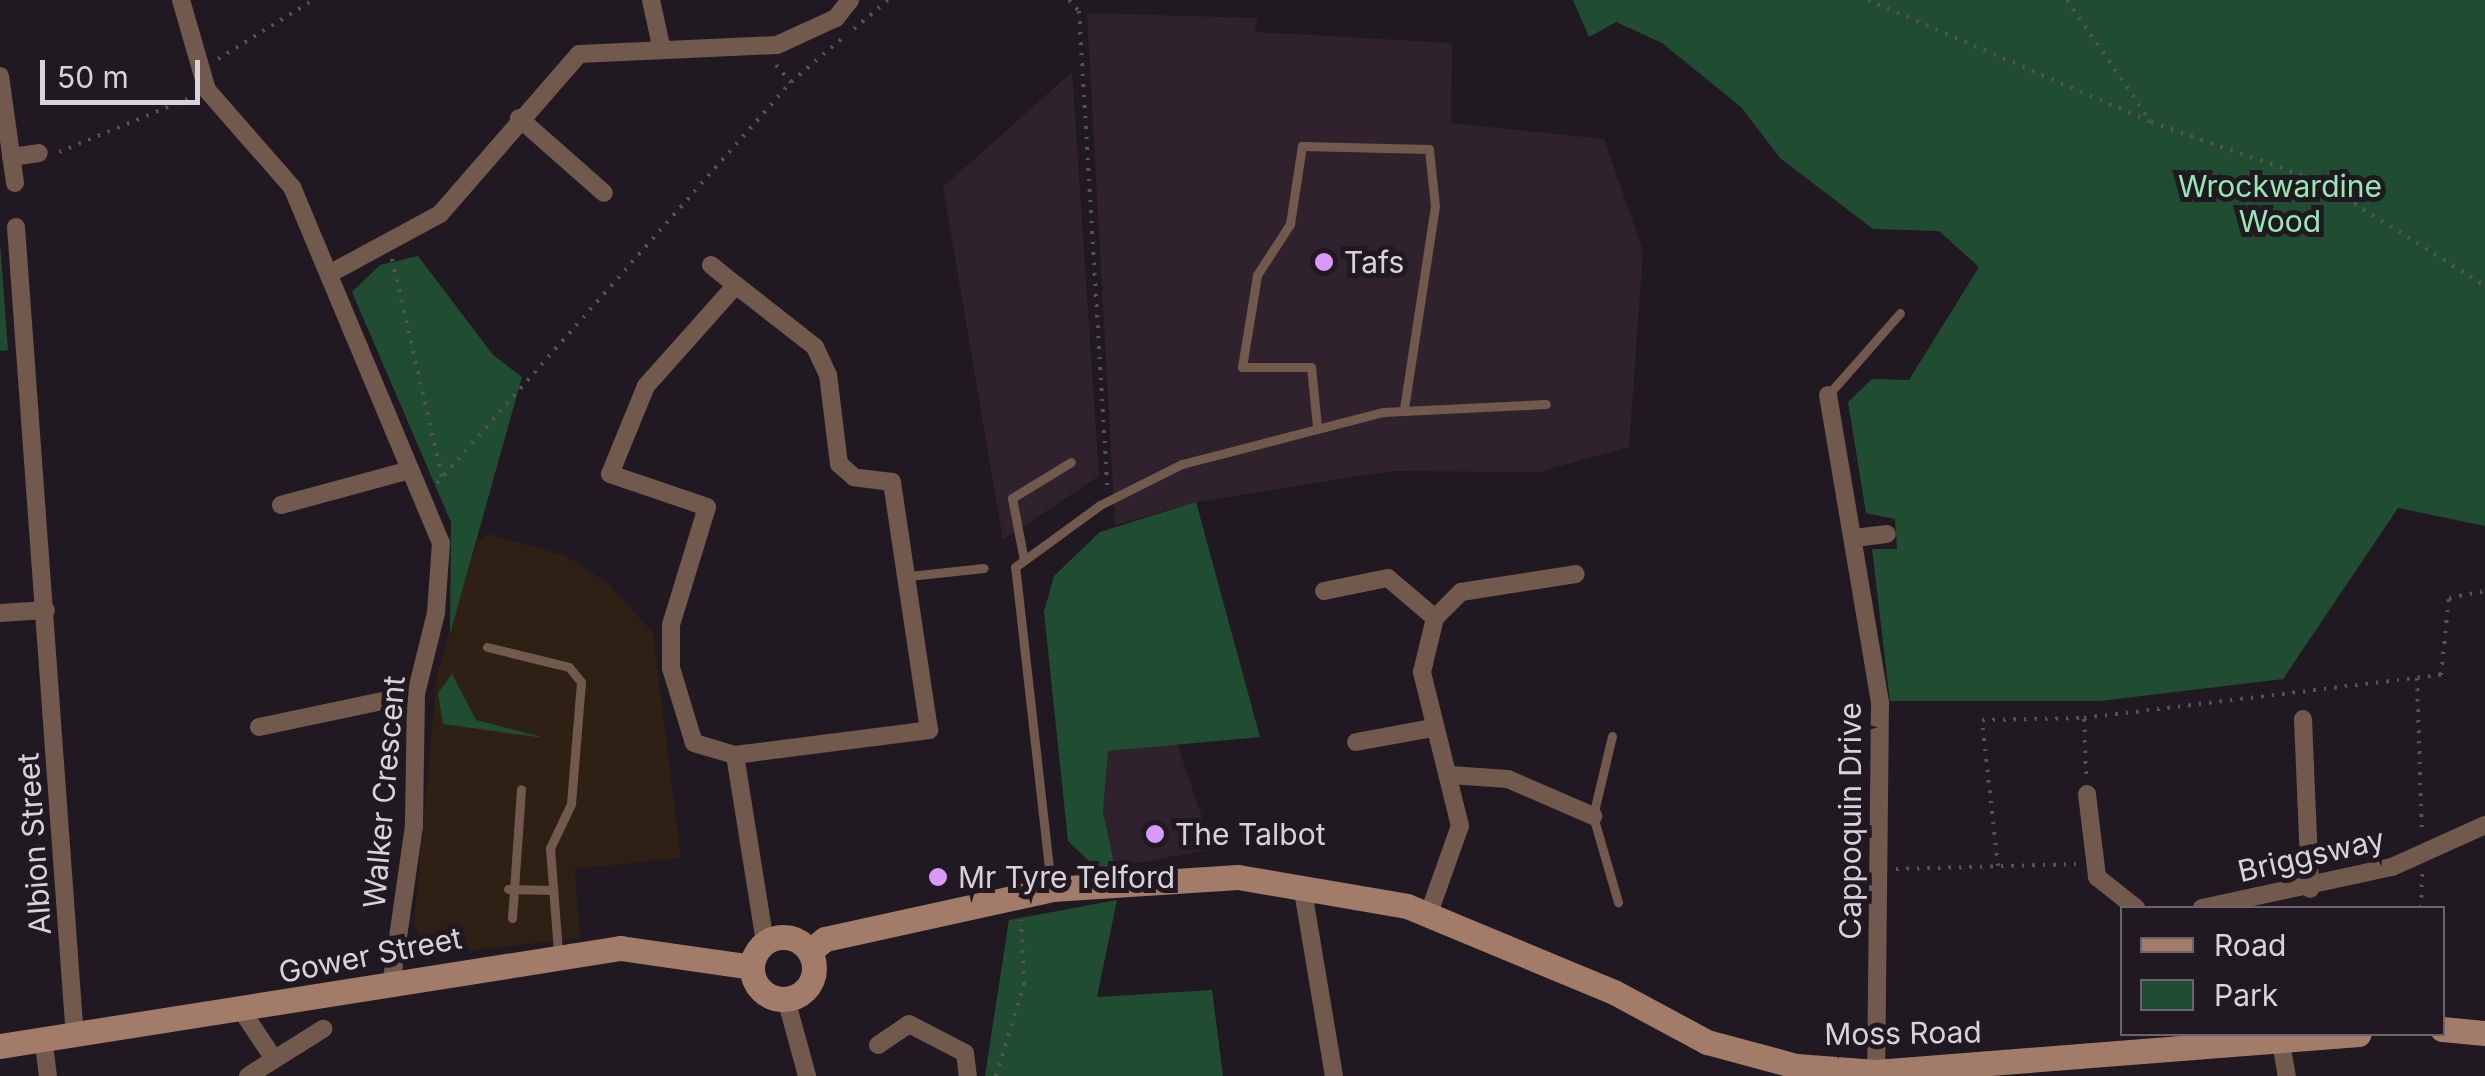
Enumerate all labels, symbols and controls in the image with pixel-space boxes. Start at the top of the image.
scale bar [45,40,205,102]
text: 50 m [57,59,129,95]
park label: Wrockwardine Wood [2178,168,2382,238]
place label: Tafs [1344,244,1404,280]
marker: Tafs [1313,251,1335,273]
street label: Walker Crescent [356,674,412,910]
street label: Cappoquin Drive [1832,702,1868,940]
street label: Albion Street [10,752,58,936]
place label: The Talbot [1175,816,1325,852]
street label: Briggsway [2234,821,2388,889]
marker: The Talbot [1144,823,1166,845]
place label: Mr Tyre Telford [958,859,1175,895]
marker: Mr Tyre Telford [927,866,949,888]
legend [2120,906,2445,1036]
street label: Gower Street [275,920,465,990]
text: Road [2214,927,2286,963]
text: Park [2214,977,2278,1013]
street label: Moss Road [1824,1014,1982,1052]

